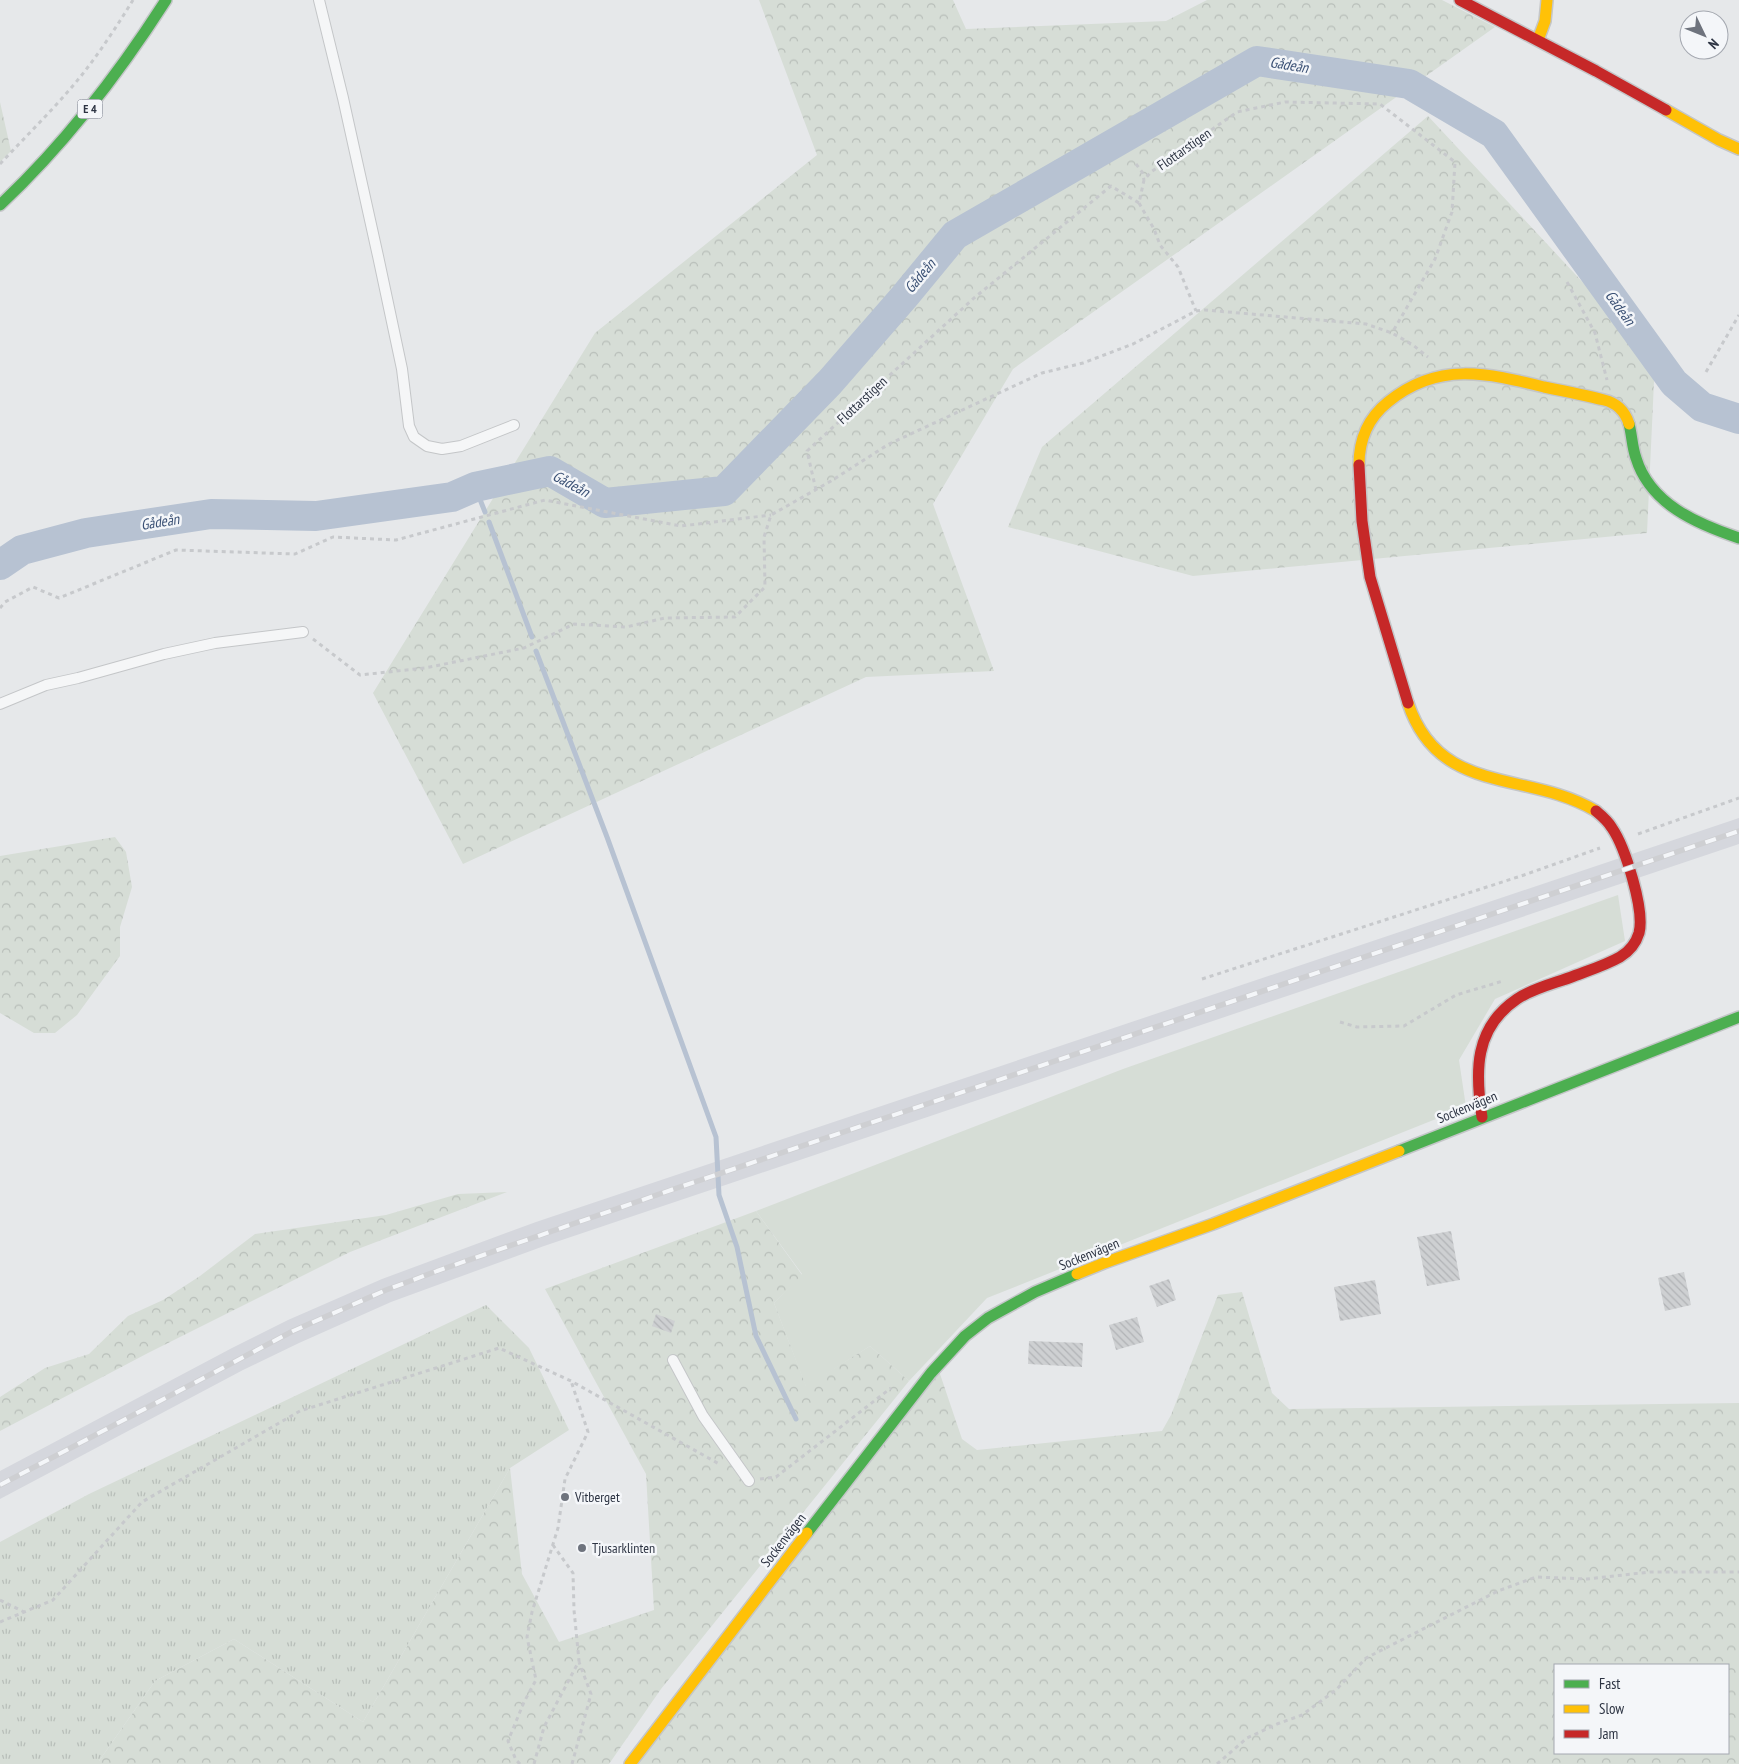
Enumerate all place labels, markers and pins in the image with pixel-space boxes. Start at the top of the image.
place label: Vitberget [574,1488,620,1506]
marker: Vitberget [559,1491,571,1503]
place label: Tjusarklinten [592,1539,655,1557]
marker: Tjusarklinten [576,1542,588,1554]

